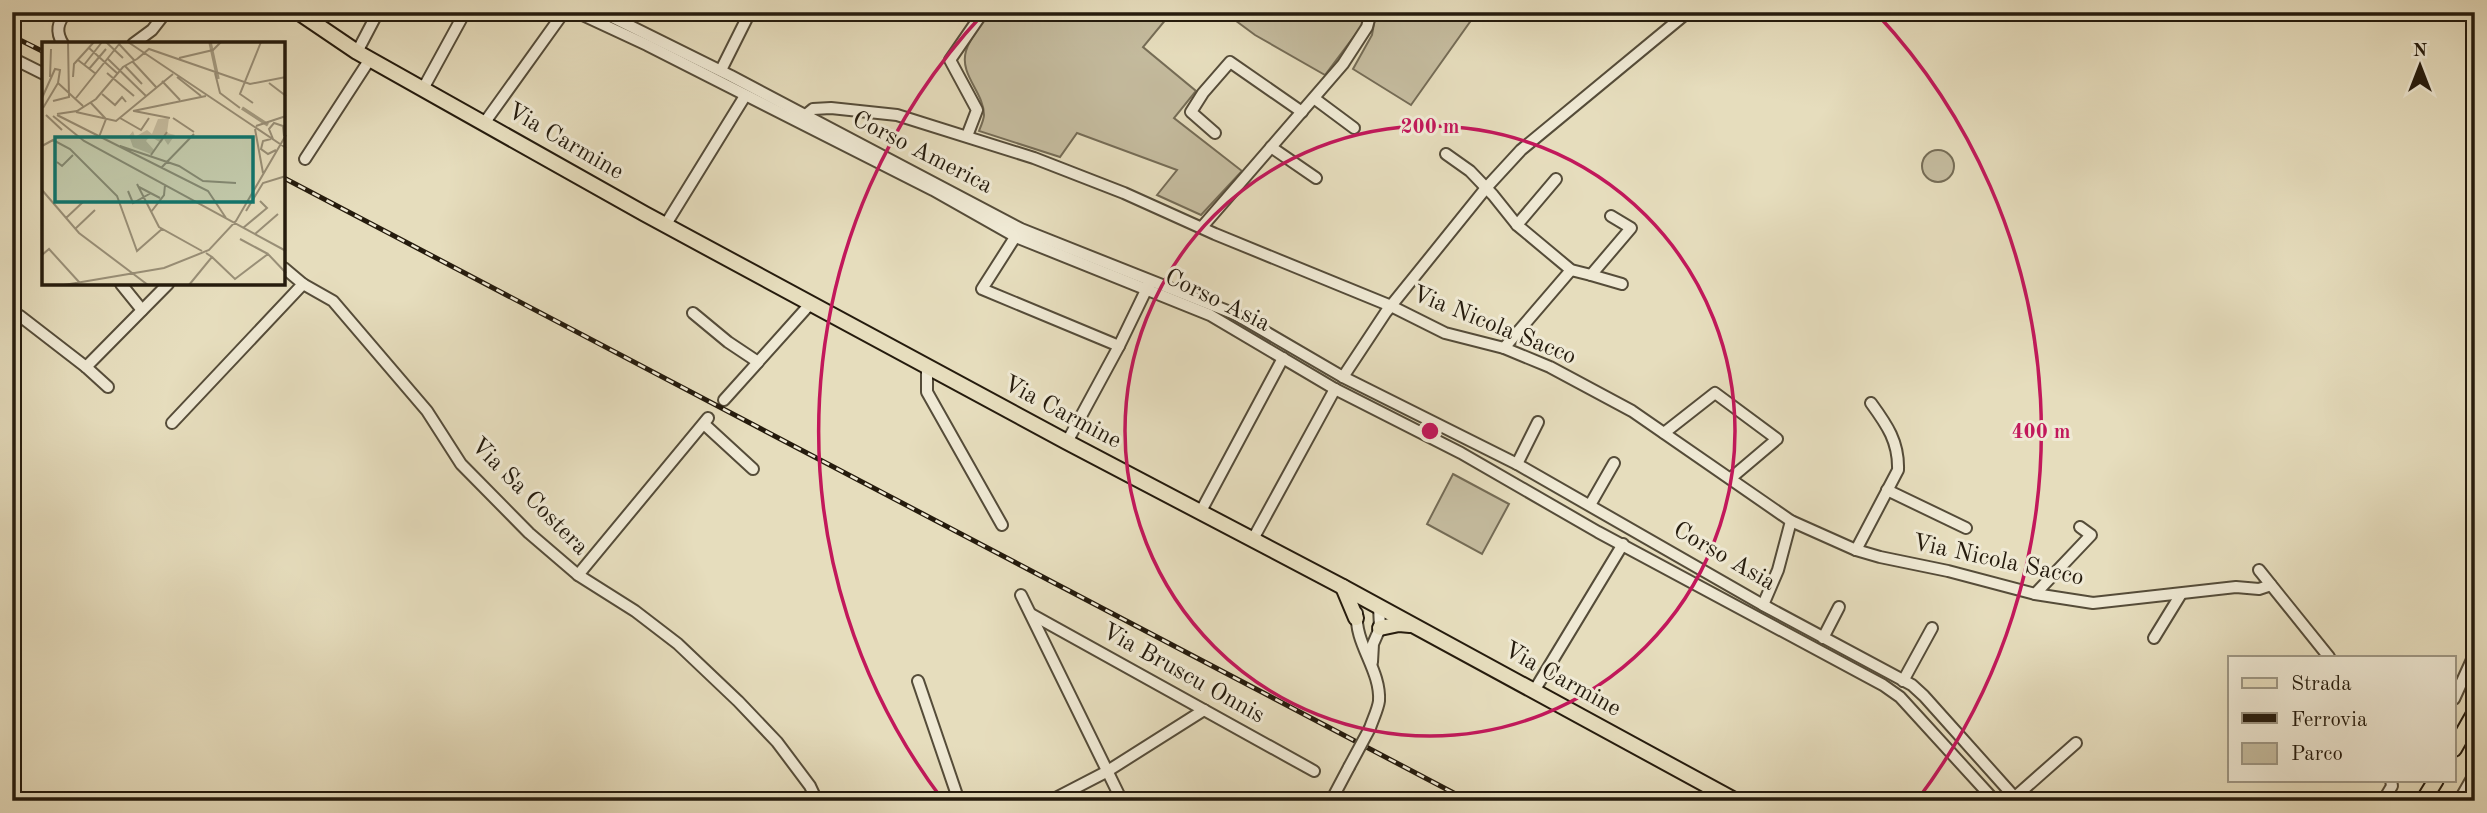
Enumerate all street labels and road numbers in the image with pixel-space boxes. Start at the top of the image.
street label: Via Carmine [503,99,627,185]
street label: Corso America [848,107,996,199]
street label: Corso Asia [1161,265,1274,337]
street label: Via Nicola Sacco [1409,282,1579,370]
street label: Via Carmine [999,372,1125,454]
street label: Via Sa Costera [466,434,593,561]
street label: Corso Asia [1669,518,1779,596]
street label: Via Nicola Sacco [1910,531,2086,591]
street label: Via Bruscu Onnis [1098,619,1268,729]
street label: Via Carmine [1499,638,1625,722]

